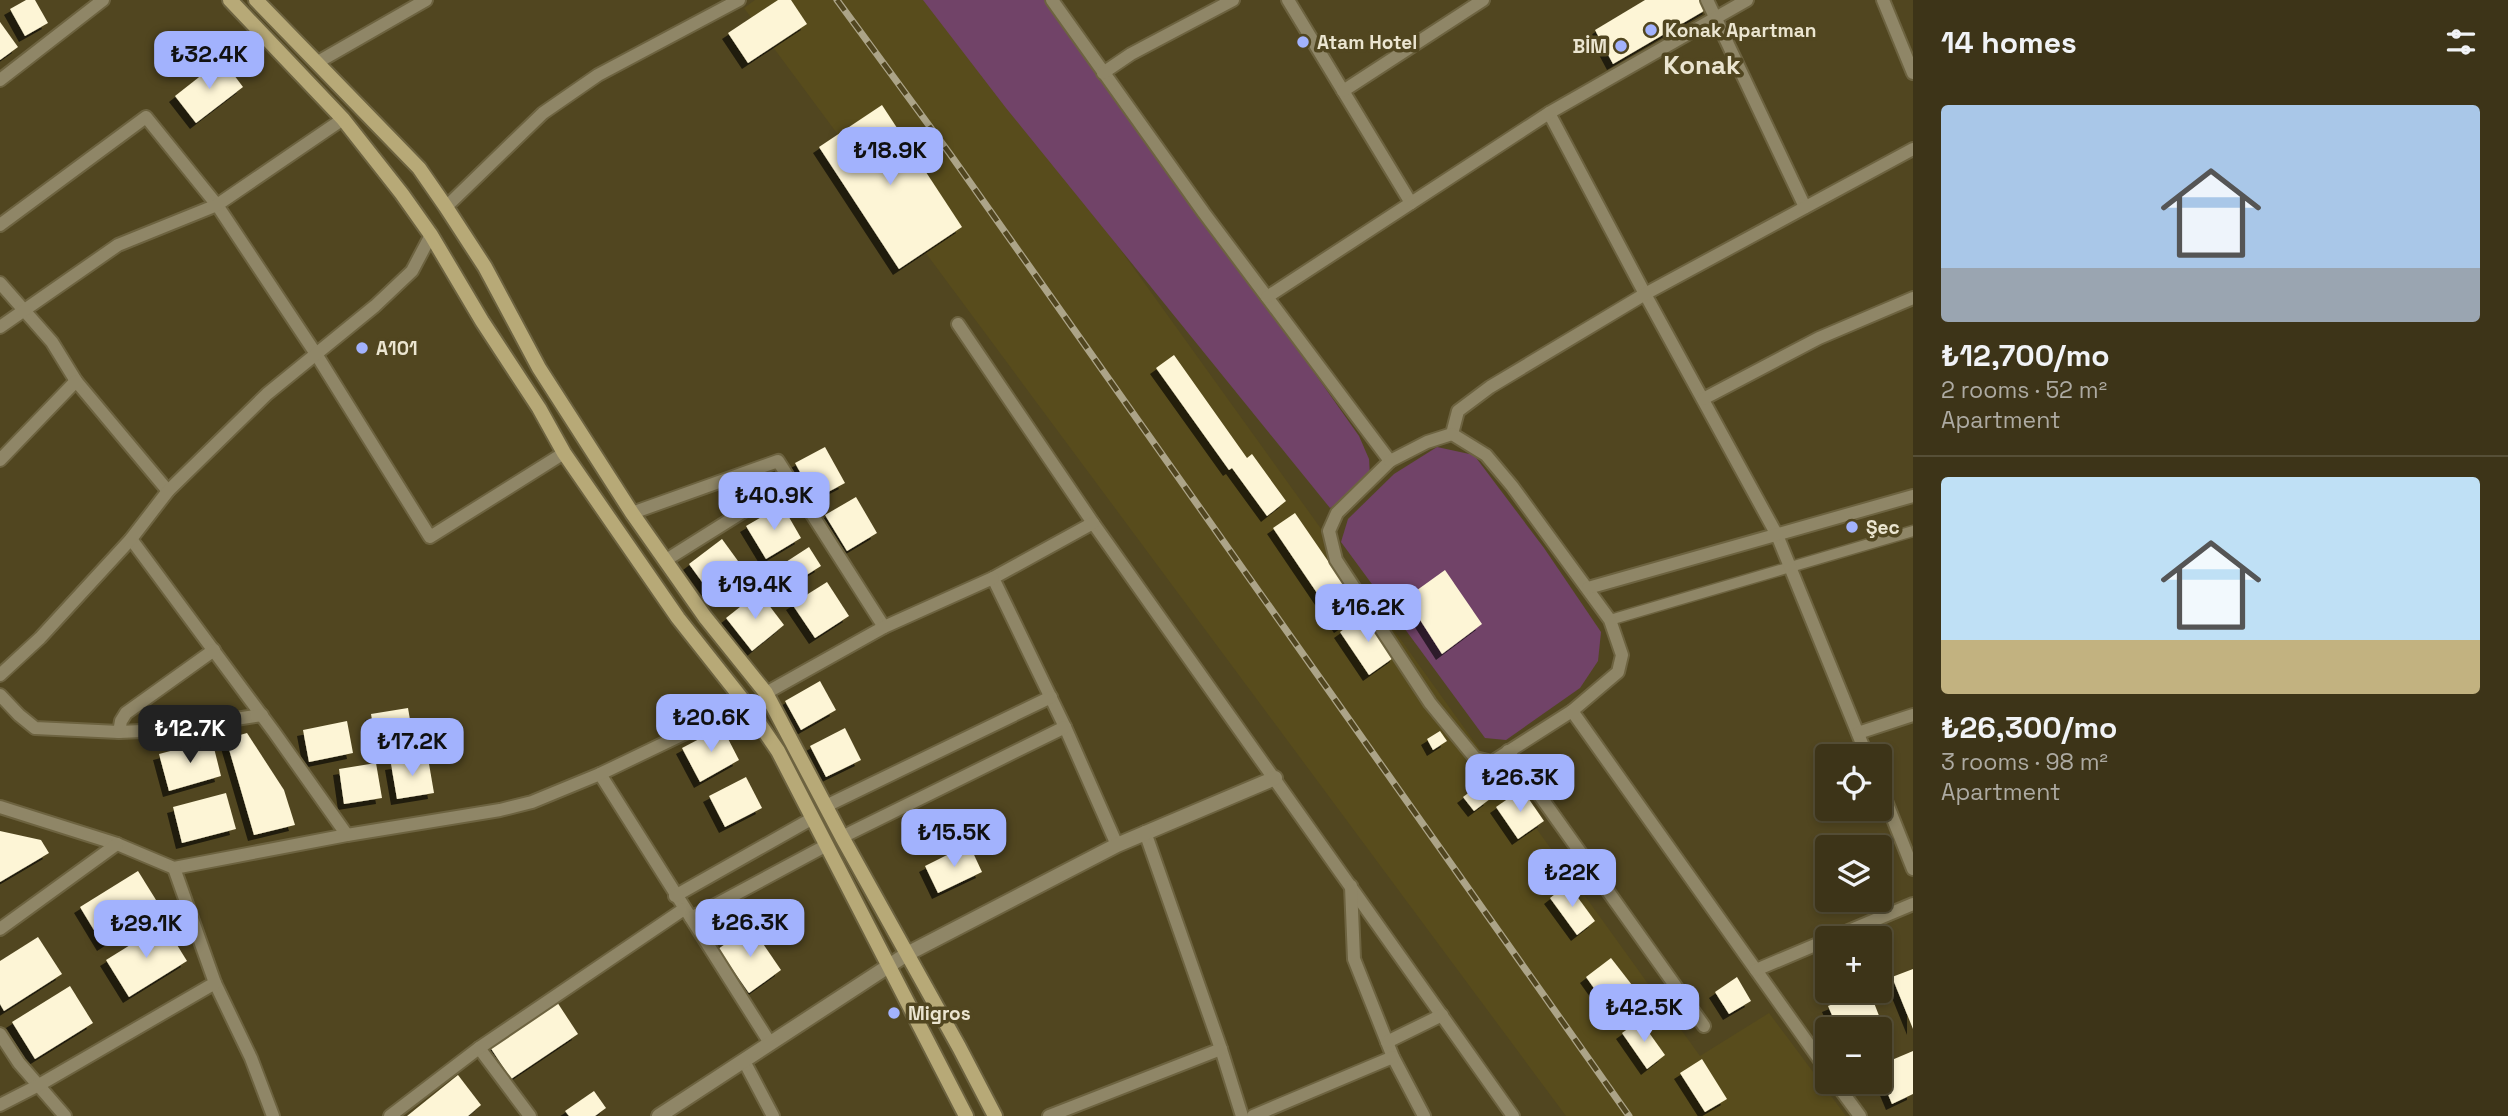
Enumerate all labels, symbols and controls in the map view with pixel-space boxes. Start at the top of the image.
place label: Konak Apartman [1665,18,1817,43]
marker: Konak Apartman [1643,22,1659,38]
text: 14 homes [1941,23,2077,62]
icon: filters [2442,23,2480,61]
place label: Atam Hotel [1317,30,1417,55]
pin: ₺32.4K [152,32,266,91]
marker: Atam Hotel [1295,34,1311,50]
place label: BİM [1573,34,1607,59]
marker: BİM [1613,38,1629,54]
text: ₺32.4K [170,39,248,69]
district label: Konak [1663,48,1741,82]
pin: ₺18.9K [833,128,947,187]
text: ₺18.9K [853,135,927,165]
icon: home [2148,150,2274,276]
place label: A101 [376,336,418,361]
text: ₺12,700/mo [1941,336,2110,375]
marker: A101 [354,340,370,356]
text: 2 rooms · 52 m² [1941,375,2107,405]
text: Apartment [1941,405,2061,435]
pin: ₺40.9K [717,472,831,532]
text: ₺40.9K [735,480,813,510]
place label: Şec [1866,515,1900,540]
marker: Şec [1844,519,1860,535]
icon: home [2148,522,2274,648]
pin: ₺19.4K [698,562,812,621]
text: ₺19.4K [718,569,792,599]
pin: ₺16.2K [1311,584,1425,644]
text: ₺16.2K [1331,592,1405,622]
pin: ₺20.6K [654,694,768,754]
text: ₺20.6K [672,702,750,732]
pin: ₺12.7K [133,706,247,765]
text: ₺26,300/mo [1941,708,2117,747]
text: ₺12.7K [154,713,226,743]
pin: ₺17.2K [355,718,469,778]
text: ₺17.2K [377,726,447,756]
map controls [1815,744,1892,1094]
button: locate [1815,744,1892,821]
text: 3 rooms · 98 m² [1941,747,2108,777]
pin: ₺26.3K [1463,754,1577,814]
text: ₺26.3K [1481,762,1559,792]
text: Apartment [1941,777,2061,807]
pin: ₺15.5K [897,810,1011,869]
text: ₺15.5K [917,817,991,847]
button: layers [1815,835,1892,912]
pin: ₺22K [1531,850,1613,909]
text: ₺22K [1544,857,1600,887]
pin: ₺29.1K [89,900,203,960]
pin: ₺26.3K [693,900,807,959]
text: ₺26.3K [711,907,789,937]
text: ₺29.1K [110,908,182,938]
button: + [1815,926,1892,1003]
pin: ₺42.5K [1587,984,1701,1044]
text: ₺42.5K [1605,992,1683,1022]
place label: Migros [908,1001,971,1026]
marker: Migros [886,1005,902,1021]
button: − [1815,1017,1892,1094]

